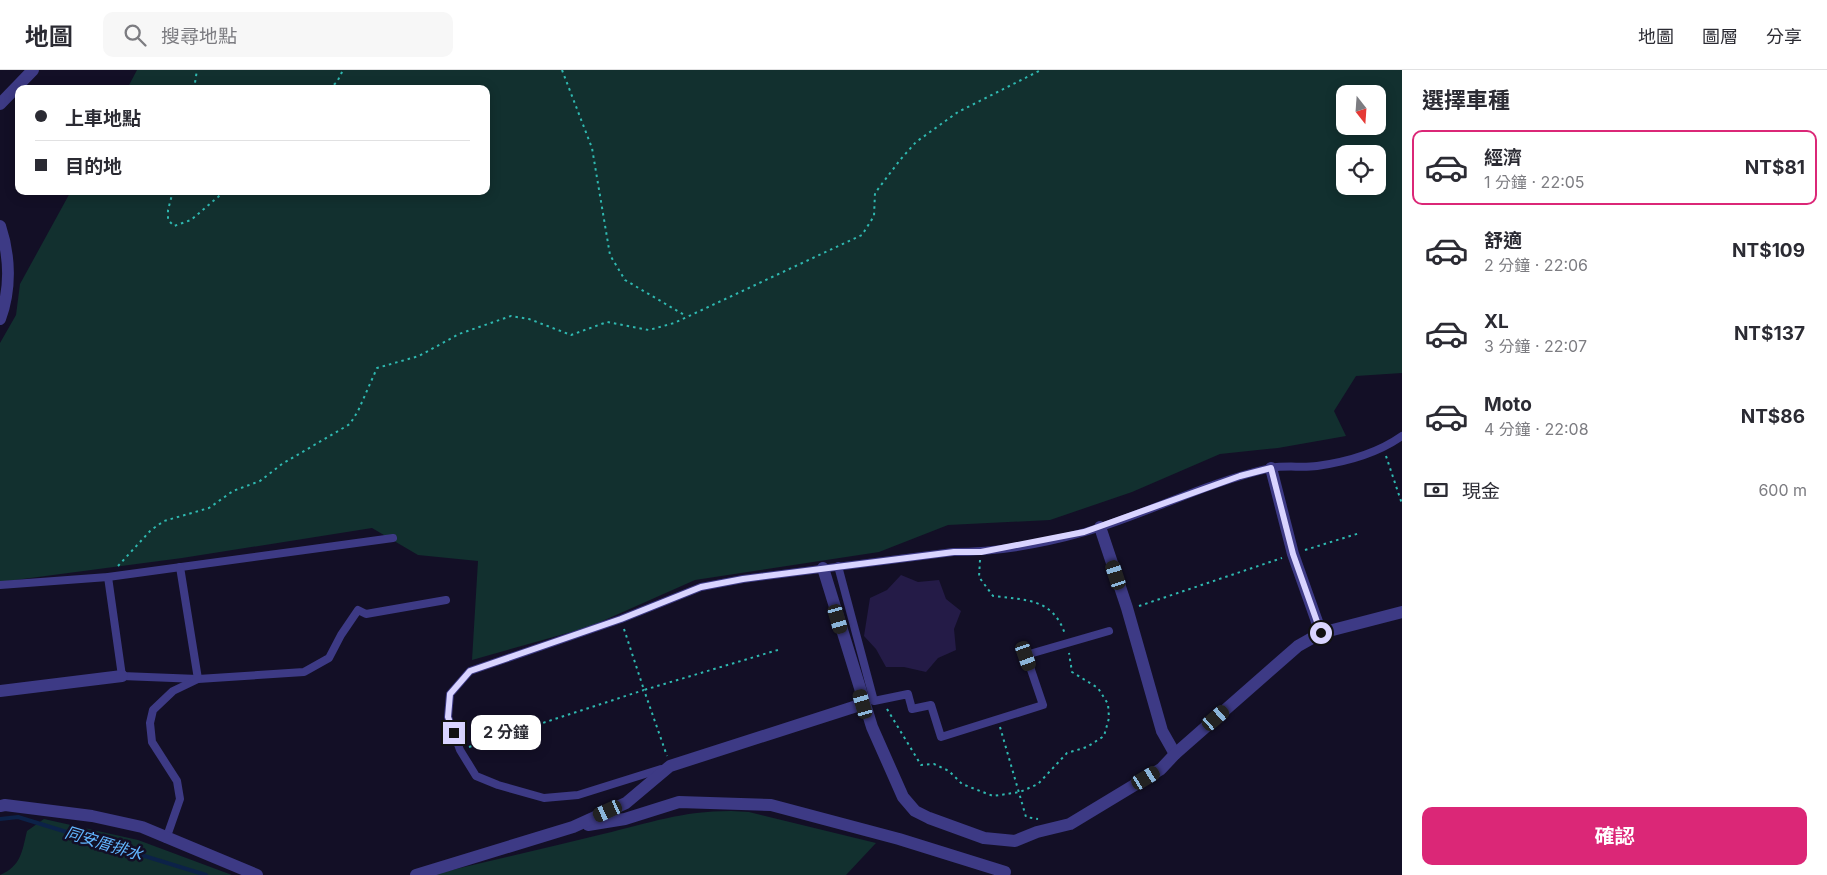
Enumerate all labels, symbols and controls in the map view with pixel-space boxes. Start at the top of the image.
search box [103,12,453,57]
icon: search [121,21,149,49]
text: 地圖 [25,22,73,51]
text: 搜尋地點 [161,25,237,48]
text: 地圖 [1638,26,1674,47]
text: 圖層 [1702,26,1738,47]
text: 分享 [1766,26,1802,47]
north arrow [1336,85,1386,135]
map controls [1336,85,1386,195]
text: 選擇車種 [1422,87,1510,113]
text: 上車地點 [65,107,141,130]
button: locate [1336,145,1386,195]
icon: car [1424,145,1469,190]
text: 經濟 [1484,146,1522,169]
text: 目的地 [65,155,122,178]
text: NT$81 [1745,156,1805,179]
text: 1 分鐘 · 22:05 [1484,172,1585,192]
icon: car [1424,228,1469,273]
text: 舒適 [1484,229,1522,252]
text: NT$109 [1732,239,1805,262]
text: 2 分鐘 · 22:06 [1484,255,1588,275]
text: XL [1484,310,1509,333]
icon: car [1424,311,1469,356]
text: NT$137 [1734,322,1805,345]
text: 3 分鐘 · 22:07 [1484,336,1587,356]
text: Moto [1484,393,1532,416]
icon: car [1424,394,1469,439]
text: NT$86 [1741,405,1805,428]
text: 4 分鐘 · 22:08 [1484,419,1589,439]
icon: cash [1422,476,1450,504]
text: 現金 [1462,480,1500,503]
text: 600 m [1758,480,1807,500]
car [1104,558,1127,592]
car [826,603,849,635]
route start [1310,622,1332,644]
car [1014,639,1037,673]
car [851,688,874,720]
car [1199,702,1232,734]
callout: 2 分鐘 [472,716,542,750]
route end [443,722,465,744]
text: 2 分鐘 [483,722,529,742]
car [1129,764,1162,792]
car [591,798,624,824]
button: 確認 [1422,807,1807,865]
water label: 同安厝排水 [63,822,146,865]

